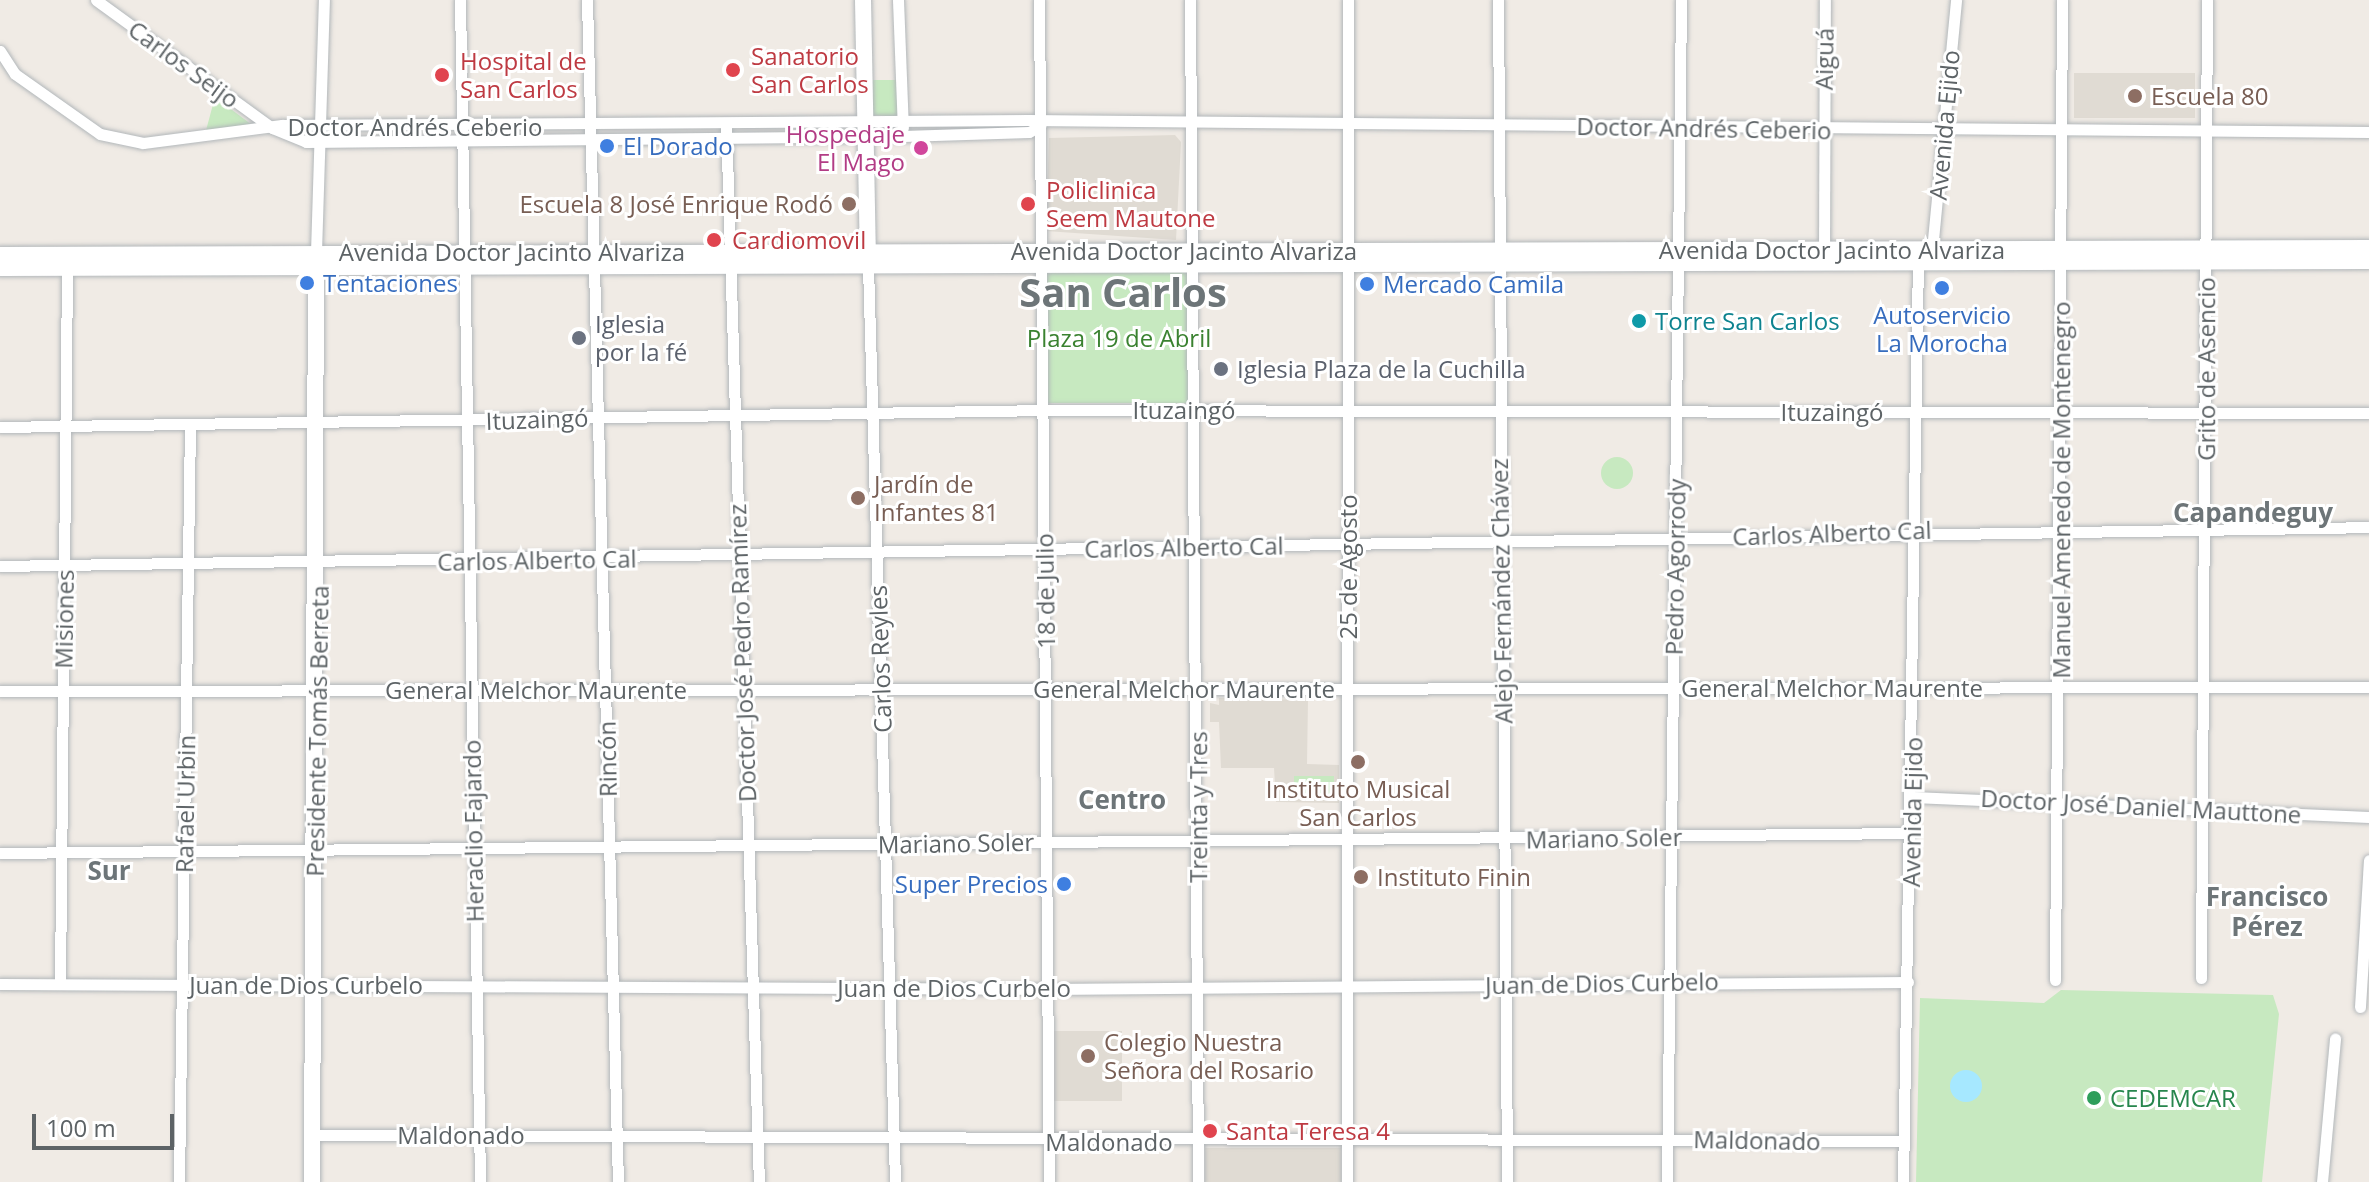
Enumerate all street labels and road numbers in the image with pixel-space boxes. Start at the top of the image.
street label: Carlos Seijo [123,14,245,114]
street label: Aiguá [1809,28,1839,90]
street label: Avenida Ejido [1923,49,1965,201]
street label: Doctor Andrés Ceberio [1576,111,1832,145]
street label: Doctor Andrés Ceberio [288,113,542,141]
street label: Avenida Doctor Jacinto Alvariza [1659,236,2005,264]
street label: Avenida Doctor Jacinto Alvariza [1011,237,1357,265]
street label: Avenida Doctor Jacinto Alvariza [339,238,685,266]
street label: Grito de Asencio [2192,277,2220,461]
street label: Manuel Amenedo de Montenegro [2047,301,2075,679]
street label: Ituzaingó [1133,396,1235,424]
street label: Ituzaingó [1781,398,1883,426]
street label: Ituzaingó [485,403,589,435]
street label: Alejo Fernández Chávez [1484,458,1518,724]
street label: Pedro Agorrody [1659,479,1691,655]
street label: 25 de Agosto [1334,494,1362,640]
street label: Doctor José Pedro Ramírez [722,503,762,803]
street label: Carlos Alberto Cal [1732,515,1932,551]
street label: Carlos Alberto Cal [1084,531,1284,563]
street label: 18 de Julio [1030,533,1060,649]
street label: Carlos Alberto Cal [437,544,637,576]
street label: Misiones [49,569,79,669]
street label: Presidente Tomás Berreta [300,585,334,877]
street label: Carlos Reyles [863,585,897,733]
street label: General Melchor Maurente [1681,674,1983,702]
street label: General Melchor Maurente [1033,675,1335,703]
street label: General Melchor Maurente [385,676,687,704]
street label: Rincón [592,721,622,797]
street label: Treinta y Tres [1184,731,1212,883]
street label: Rafael Urbin [169,735,201,873]
street label: Avenida Ejido [1896,737,1928,887]
street label: Heraclio Fajardo [457,739,489,923]
street label: Doctor José Daniel Mauttone [1980,783,2302,829]
street label: Mariano Soler [1526,822,1682,854]
street label: Mariano Soler [878,827,1034,859]
street label: Juan de Dios Curbelo [1485,967,1719,999]
street label: Juan de Dios Curbelo [189,971,423,999]
street label: Juan de Dios Curbelo [837,974,1071,1002]
street label: Maldonado [397,1121,525,1149]
street label: Maldonado [1693,1124,1821,1156]
street label: Maldonado [1045,1128,1173,1156]

